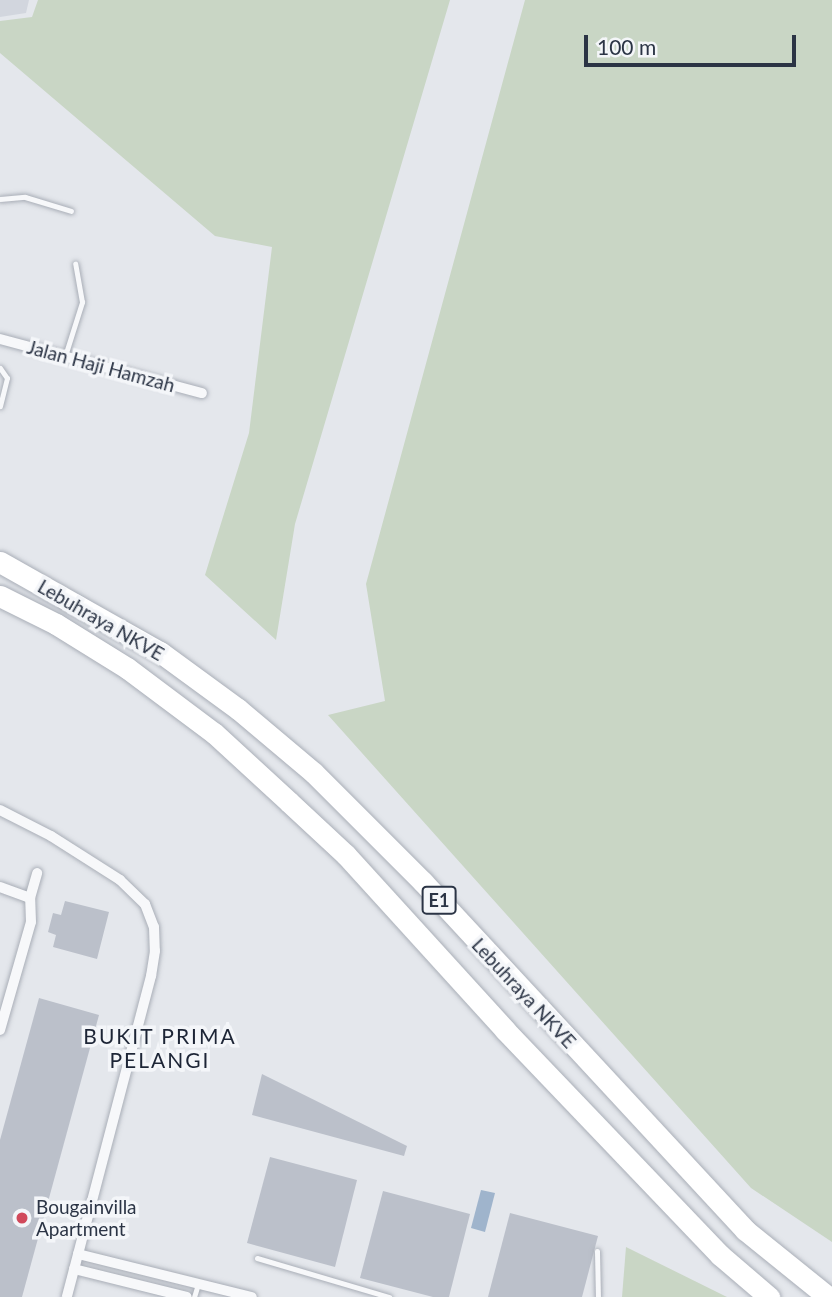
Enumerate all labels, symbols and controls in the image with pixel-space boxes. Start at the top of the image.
scale bar [587,21,799,65]
text: 100 m [597,34,656,59]
street label: Jalan Haji Hamzah [25,335,177,397]
street label: Lebuhraya NKVE [34,575,168,665]
road number: E1 [422,886,457,915]
street label: Lebuhraya NKVE [467,933,581,1053]
district label: BUKIT PRIMA PELANGI [84,1023,236,1073]
place label: Bougainvilla Apartment [36,1196,137,1240]
marker: Bougainvilla Apartment [14,1210,30,1226]

